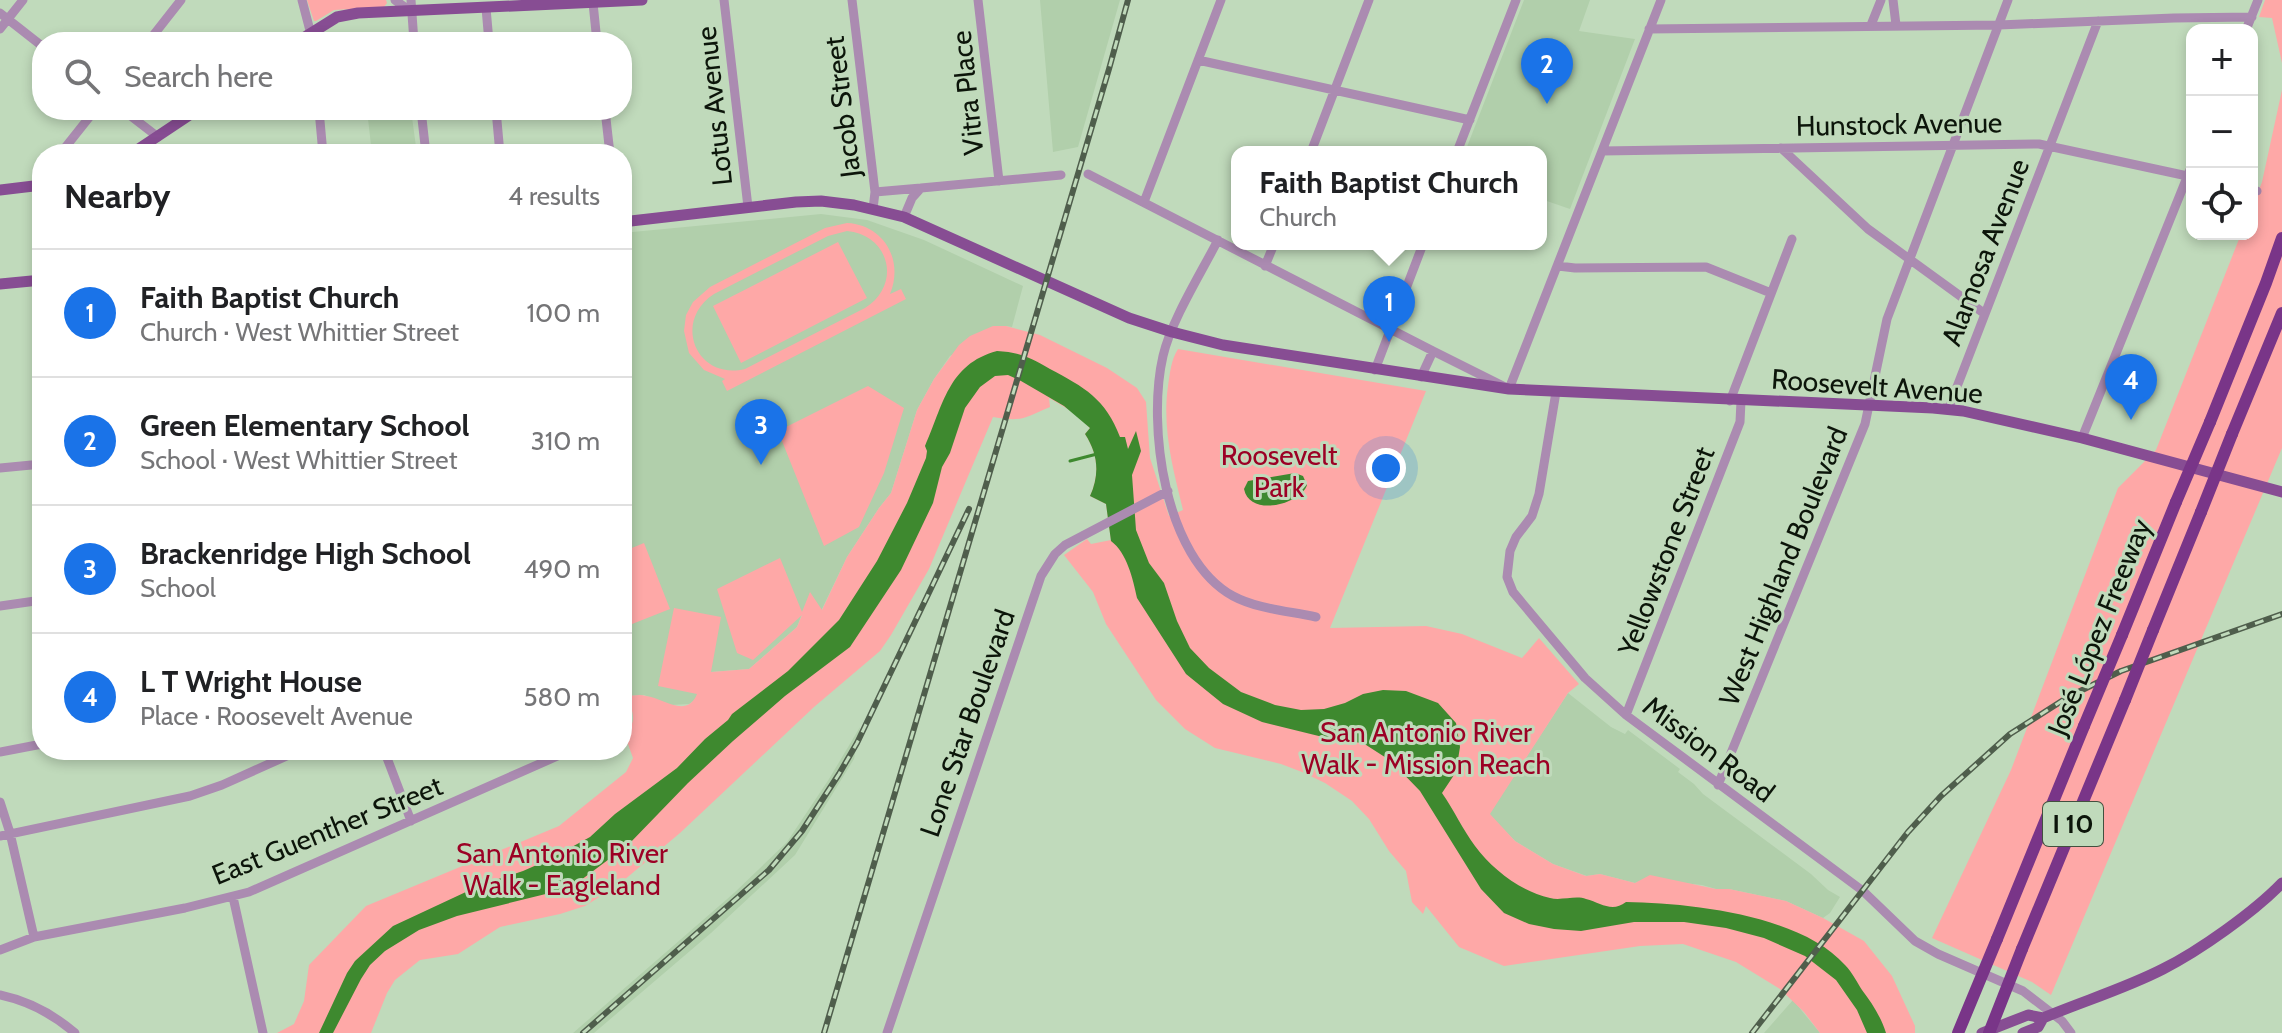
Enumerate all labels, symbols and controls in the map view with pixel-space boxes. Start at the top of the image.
map controls [2186,24,2258,240]
button: + [2186,24,2258,96]
street label: Lotus Avenue [689,25,739,187]
street label: Vitra Place [944,29,990,157]
search box [32,32,632,120]
street label: Jacob Street [816,34,868,181]
pin: 2 [1521,38,1573,104]
icon: search [60,54,104,98]
text: Search here [124,58,273,95]
button: − [2186,96,2258,168]
street label: Hunstock Avenue [1795,105,2003,143]
popup [1231,146,1547,250]
street label: Alamosa Avenue [1934,154,2036,350]
text: Faith Baptist Church [1259,164,1519,201]
button: locate [2186,168,2258,240]
text: Nearby [64,175,171,217]
text: 4 results [508,180,600,212]
text: Church [1259,201,1337,233]
pin: 1 [1363,276,1415,342]
text: Faith Baptist Church [140,279,399,316]
text: 1 [85,297,95,329]
text: 100 m [527,297,600,329]
text: Church · West Whittier Street [140,316,459,348]
pin: 4 [2105,354,2157,420]
street label: Roosevelt Avenue [1770,362,1984,410]
pin: 3 [735,399,787,465]
text: Green Elementary School [140,407,469,444]
street label: West Highland Boulevard [1711,422,1855,710]
text: 2 [83,425,97,457]
text: 310 m [531,425,600,457]
park label: Roosevelt Park [1221,438,1337,504]
street label: Yellowstone Street [1610,442,1721,661]
text: School · West Whittier Street [140,444,457,476]
your location [1366,448,1406,488]
street label: José López Freeway [2040,514,2158,741]
text: Brackenridge High School [140,535,471,572]
text: 3 [83,553,97,585]
text: 490 m [523,553,600,585]
text: School [140,572,216,604]
street label: Lone Star Boulevard [912,605,1022,841]
text: L T Wright House [140,663,362,700]
text: 4 [82,681,98,713]
text: 580 m [523,681,600,713]
street label: Mission Road [1637,689,1781,809]
text: Place · Roosevelt Avenue [140,700,413,732]
park label: San Antonio River Walk - Mission Reach [1301,715,1551,781]
street label: East Guenther Street [207,768,447,892]
road number: I 10 [2043,802,2103,846]
park label: San Antonio River Walk - Eagleland [456,836,668,902]

